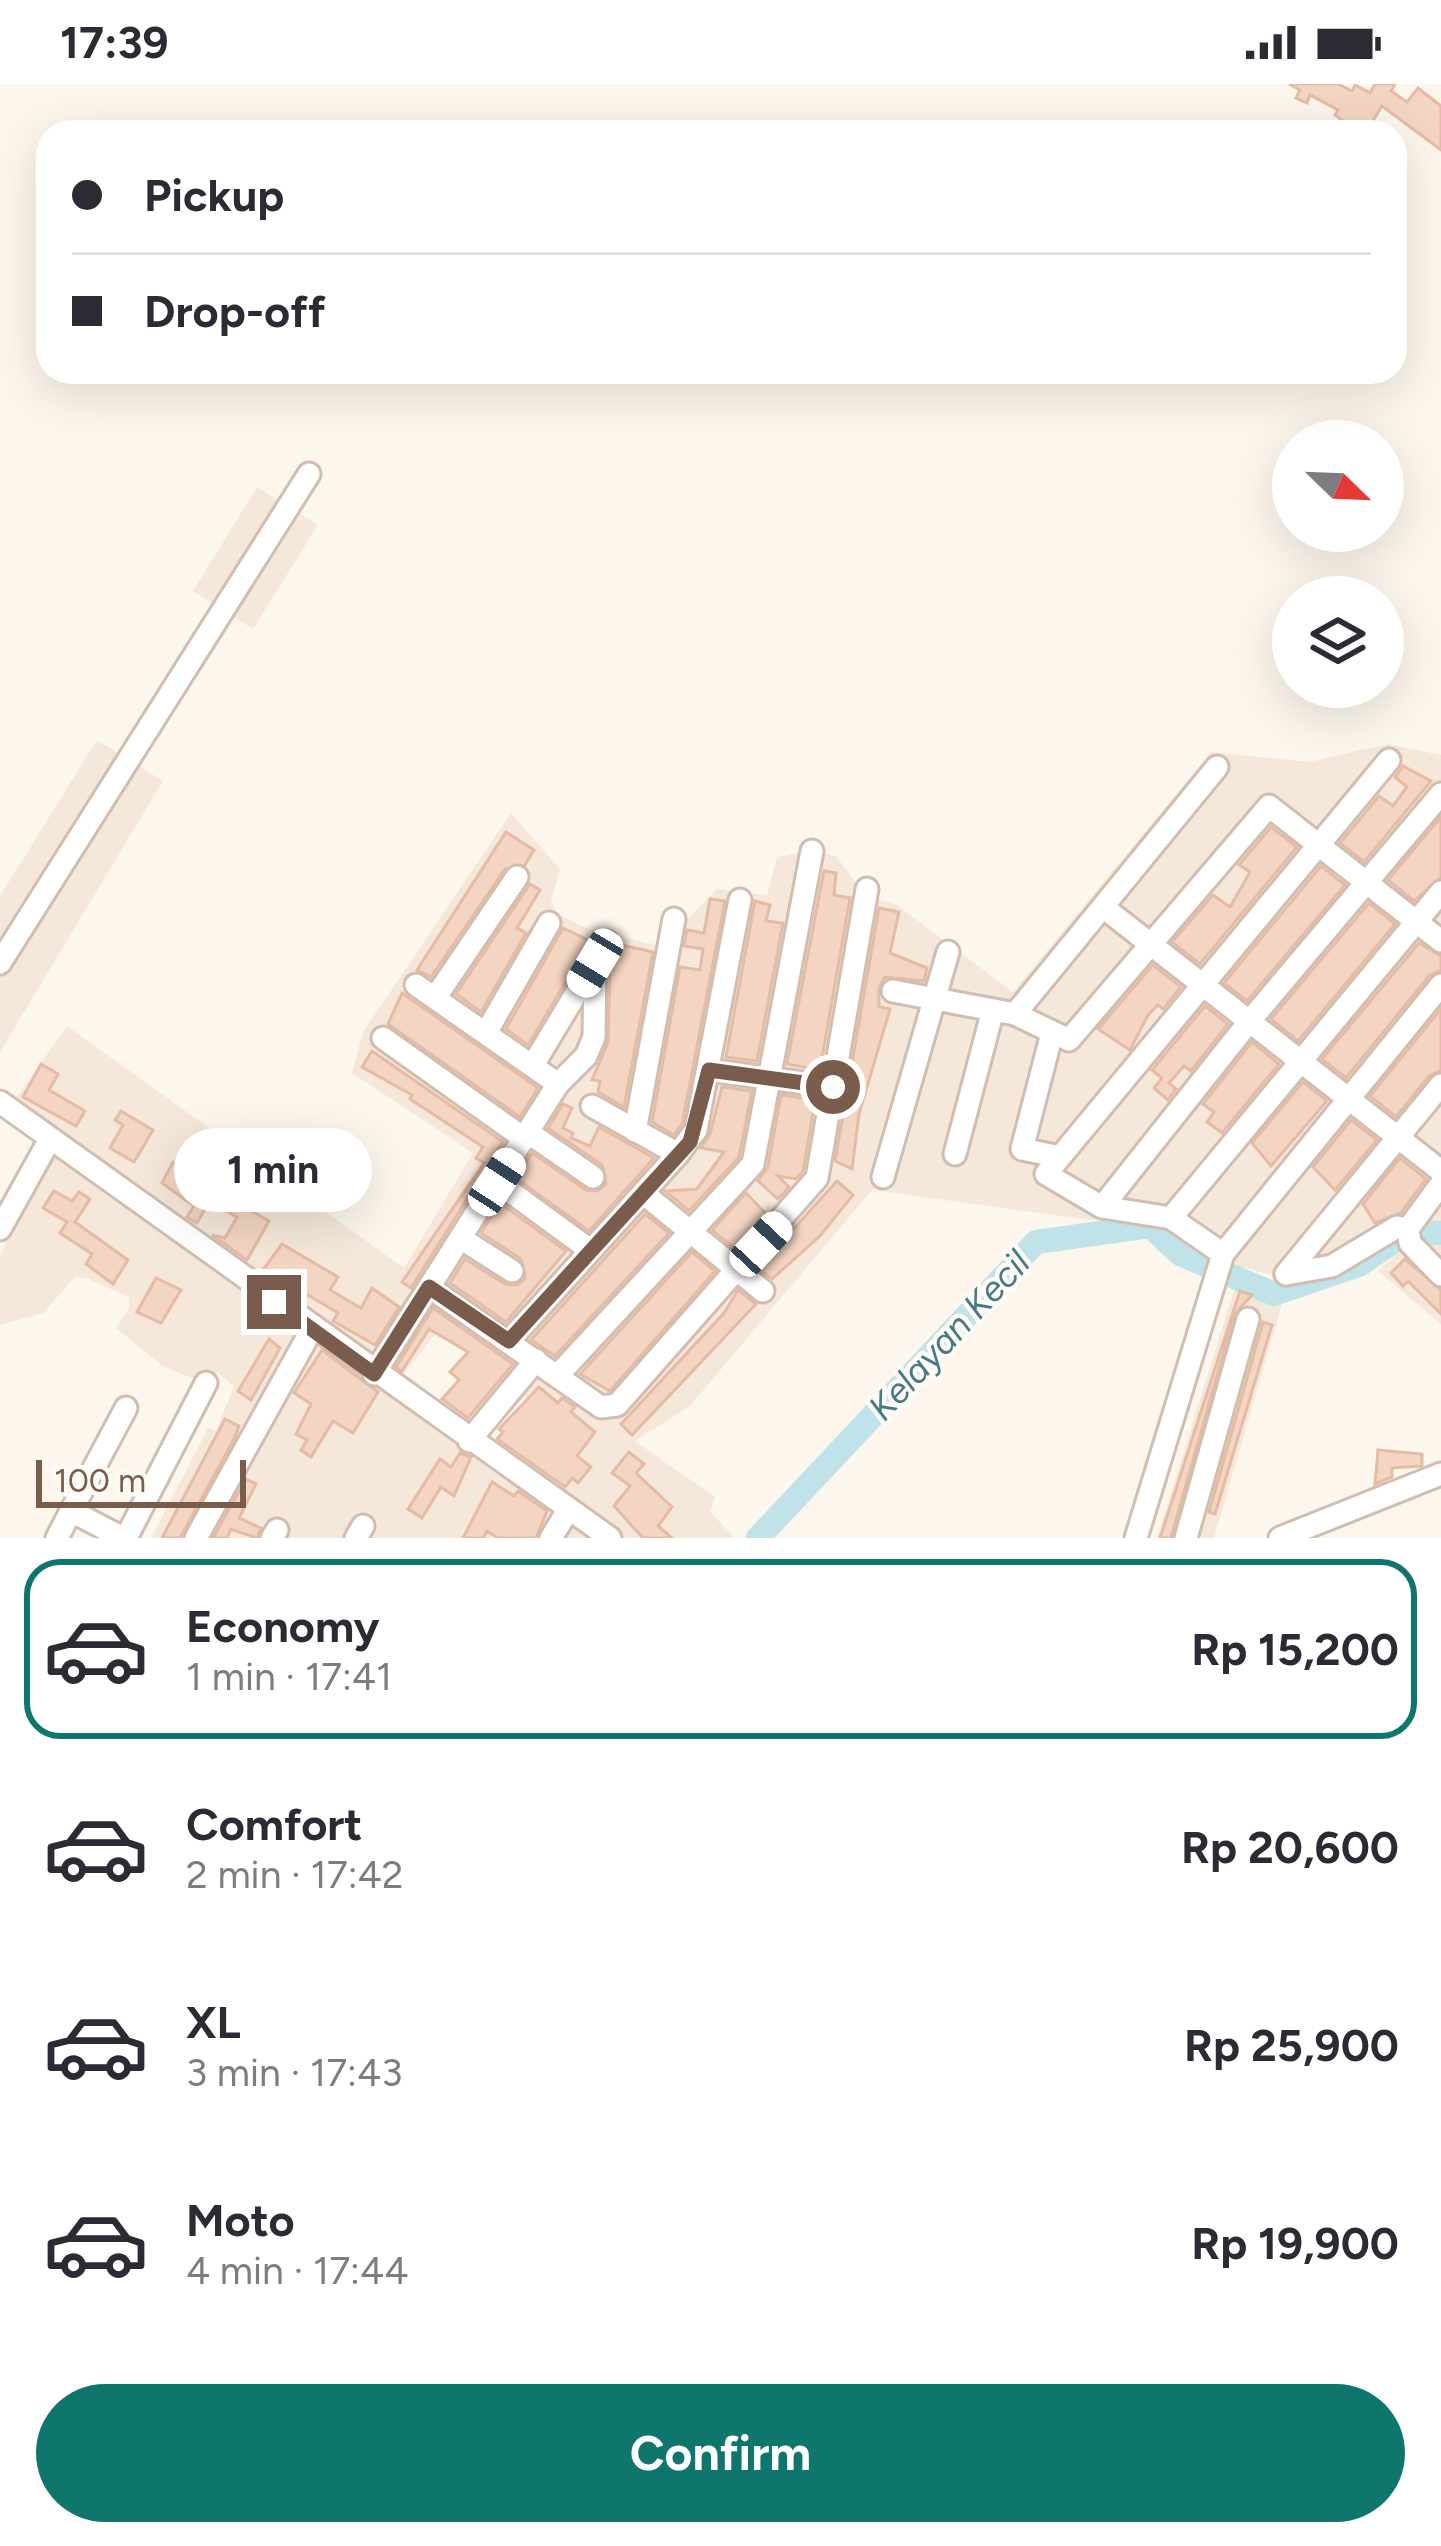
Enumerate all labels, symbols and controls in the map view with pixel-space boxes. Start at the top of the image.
text: 17:39 [60,15,169,69]
text: Pickup [144,168,284,222]
text: Drop-off [144,284,326,338]
north arrow [1272,420,1404,552]
map controls [1272,420,1404,708]
button: layers [1272,576,1404,708]
car [561,923,629,1003]
route start [806,1060,860,1114]
callout: 1 min [175,1128,373,1212]
car [462,1142,532,1222]
text: 1 min [227,1146,319,1193]
car [723,1205,799,1283]
water label: Kelayan Kecil [859,1240,1039,1429]
route end [247,1275,301,1329]
scale bar [36,1454,246,1507]
text: 100 m [54,1461,146,1500]
icon: car [42,1595,150,1703]
text: Economy [186,1599,379,1653]
text: Rp 15,200 [1191,1622,1399,1676]
text: 1 min · 17:41 [186,1653,392,1700]
icon: car [42,1793,150,1901]
text: Comfort [186,1797,362,1851]
text: Rp 20,600 [1181,1820,1399,1874]
text: 2 min · 17:42 [186,1851,404,1898]
icon: car [42,1991,150,2099]
text: XL [186,1995,241,2049]
text: Rp 25,900 [1184,2018,1399,2072]
text: 3 min · 17:43 [186,2049,402,2096]
icon: car [42,2189,150,2297]
text: Moto [186,2193,295,2247]
text: Rp 19,900 [1191,2216,1399,2270]
text: 4 min · 17:44 [186,2247,408,2294]
button: Confirm [36,2384,1405,2522]

